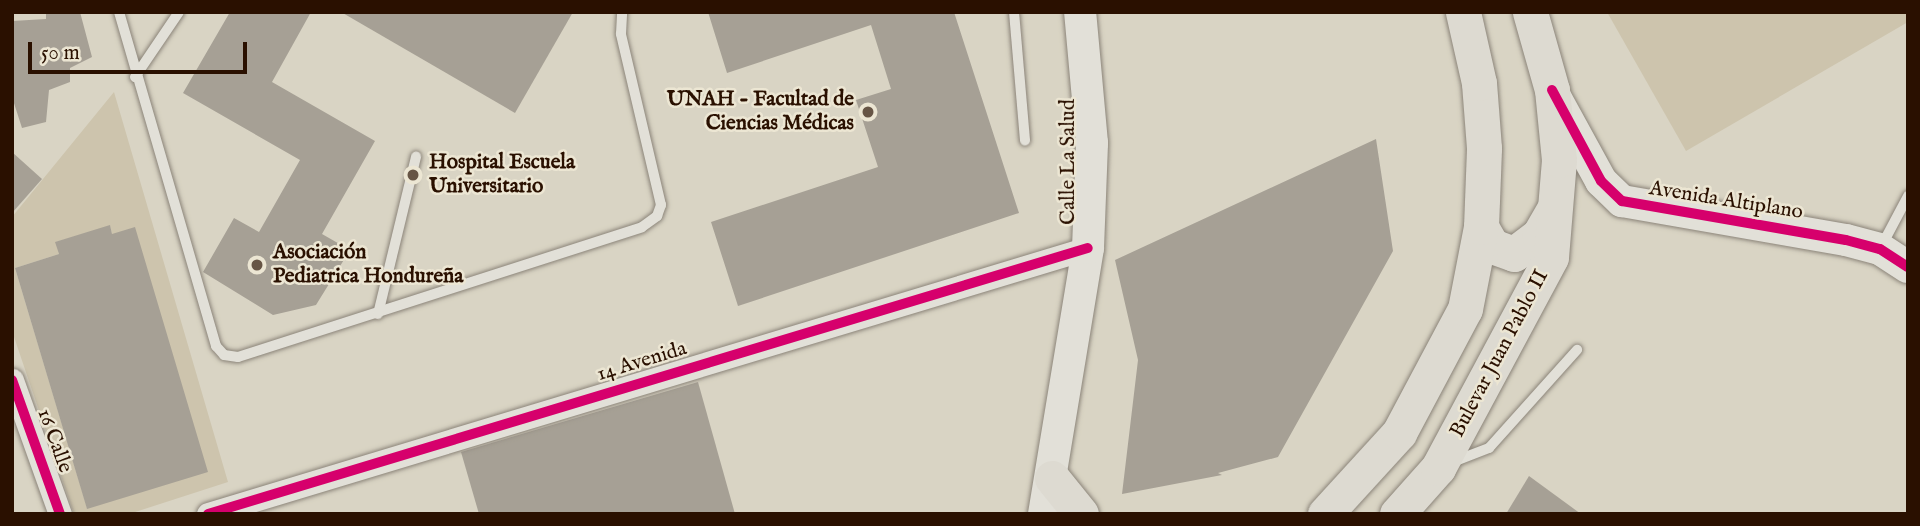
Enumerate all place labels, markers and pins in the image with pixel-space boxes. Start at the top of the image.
place label: UNAH - Facultad de Ciencias Médicas [667,87,854,137]
marker: UNAH - Facultad de Ciencias Médicas [860,104,876,120]
place label: Hospital Escuela Universitario [429,150,575,200]
marker: Hospital Escuela Universitario [403,165,423,185]
place label: Asociación Pediatrica Hondureña [273,240,463,290]
marker: Asociación Pediatrica Hondureña [247,255,267,275]

